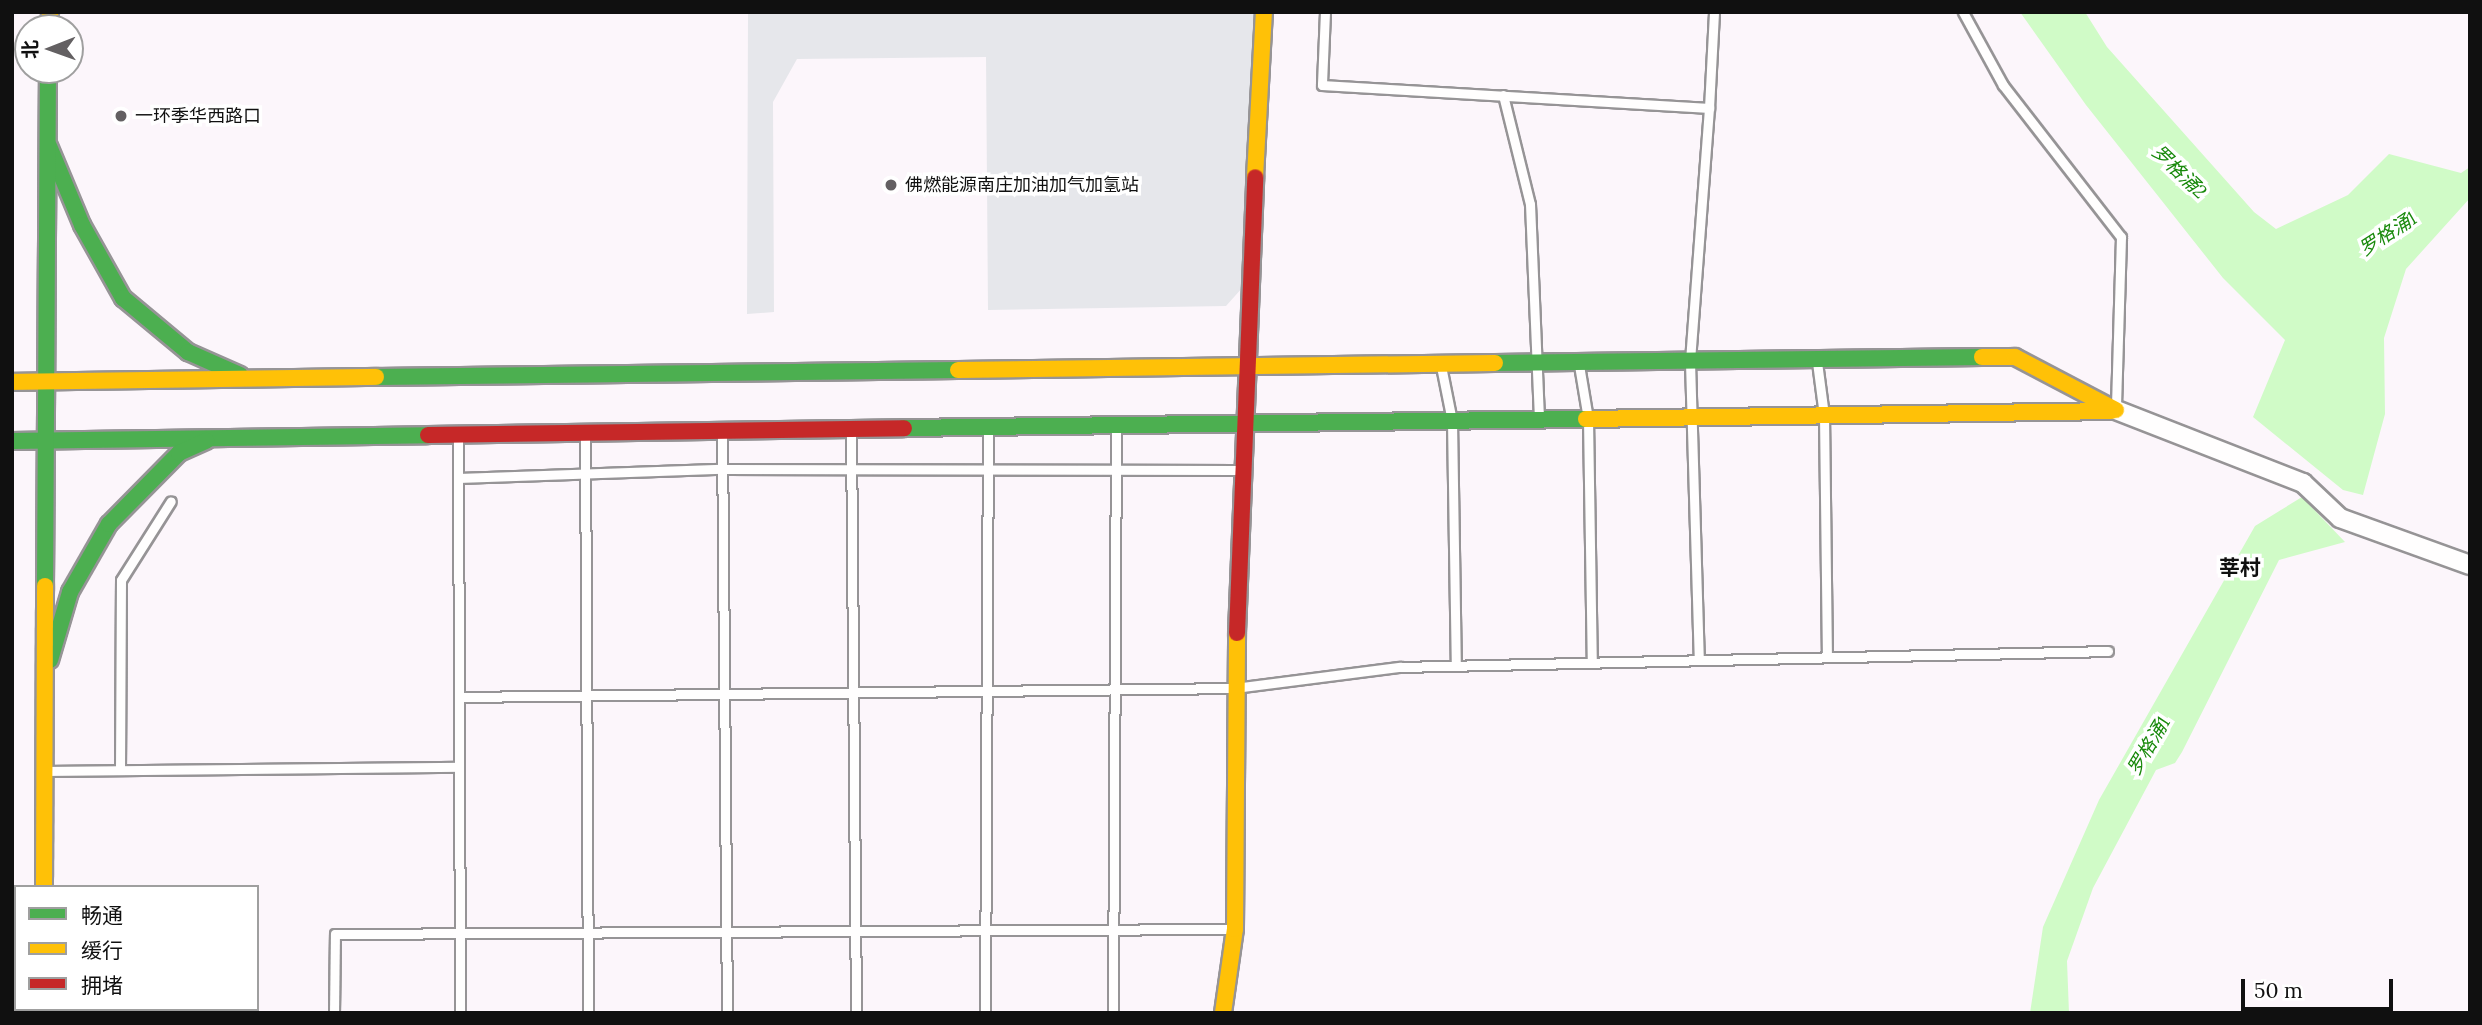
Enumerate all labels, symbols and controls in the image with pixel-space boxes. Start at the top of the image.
north arrow [14,14,84,84]
text: 北 [18,40,42,59]
place label: 一环季华西路口 [135,105,261,127]
marker: 一环季华西路口 [113,108,129,124]
water label: 罗格涌2 [2147,141,2211,203]
place label: 佛燃能源南庄加油加气加氢站 [905,174,1139,196]
marker: 佛燃能源南庄加油加气加氢站 [883,177,899,193]
water label: 罗格涌1 [2355,207,2421,261]
district label: 莘村 [2219,555,2261,581]
water label: 罗格涌1 [2123,713,2175,779]
legend [14,885,259,1011]
text: 畅通 [81,902,123,929]
text: 缓行 [81,937,123,964]
scale bar [2244,965,2396,1009]
text: 拥堵 [81,972,123,999]
text: 50 m [2254,977,2303,1004]

